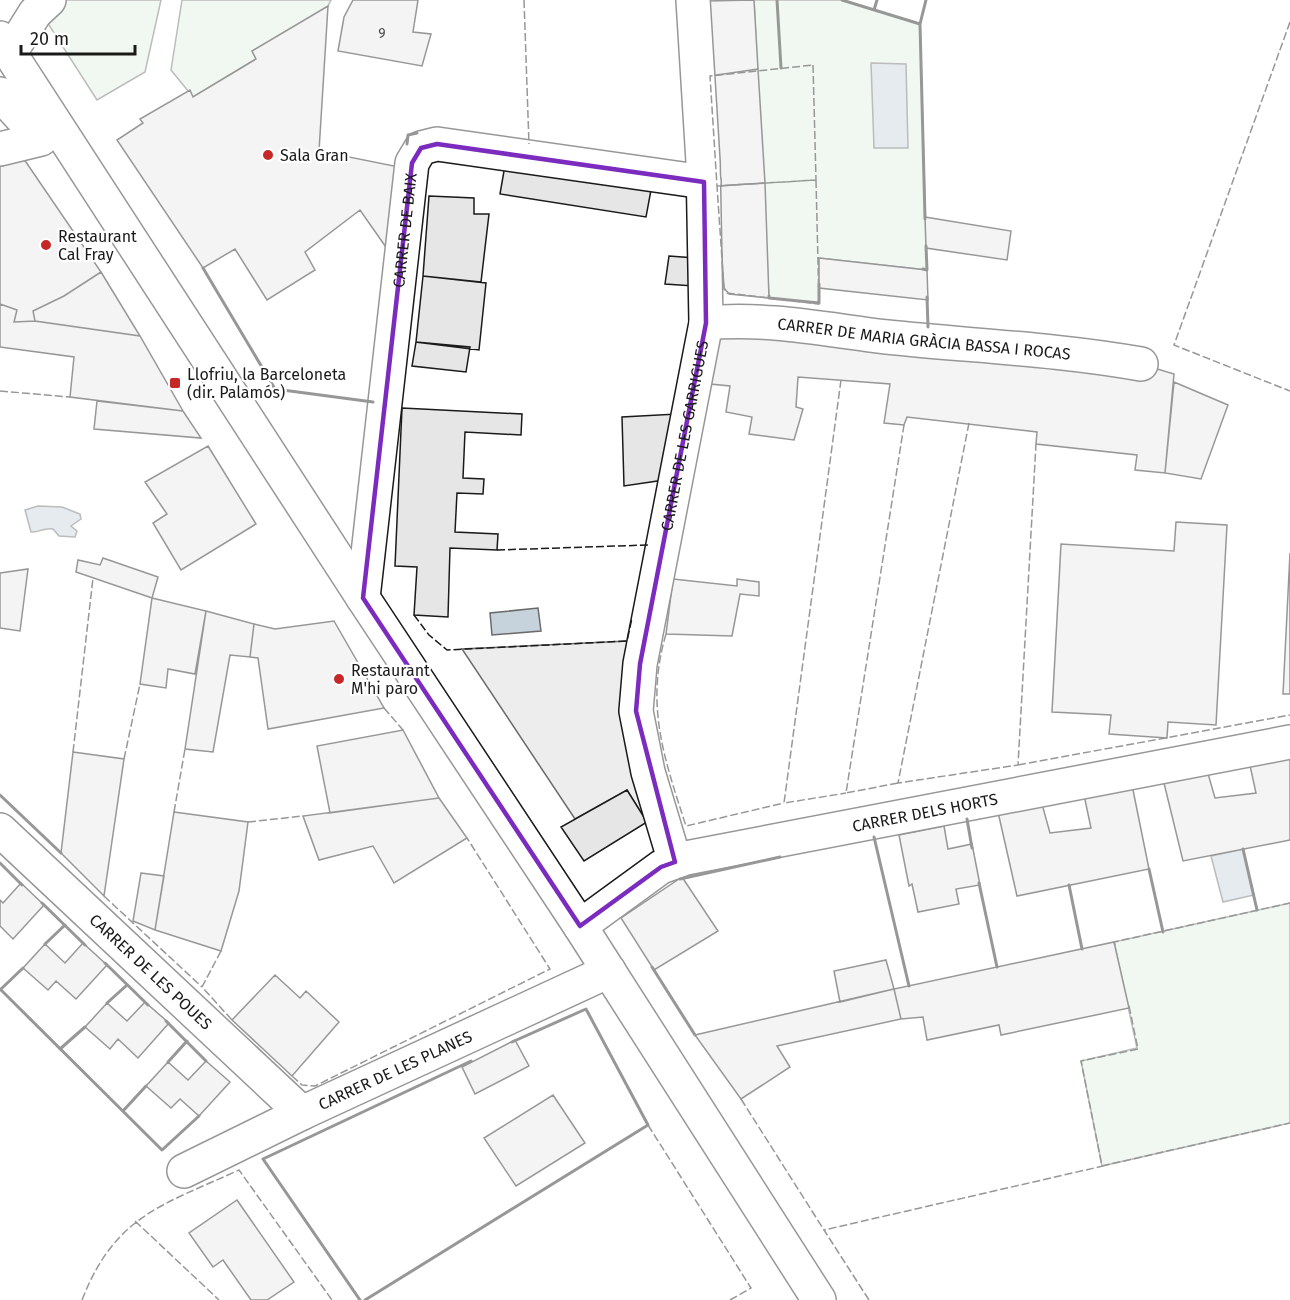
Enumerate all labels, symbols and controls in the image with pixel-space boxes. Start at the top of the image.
scale bar [21,18,135,56]
house number: 9 [378,25,386,42]
text: 20 m [30,28,69,50]
place label: Sala Gran [280,146,349,165]
marker: Sala Gran [261,148,275,162]
street label: CARRER DE BAIX [389,172,420,289]
place label: Restaurant Cal Fray [58,227,137,264]
marker: Restaurant Cal Fray [39,238,53,252]
street label: CARRER DE MARIA GRÀCIA BASSA I ROCAS [777,314,1072,363]
street label: CARRER DE LES GARRIGUES [656,338,712,532]
place label: Llofriu, la Barceloneta (dir. Palamós) [187,365,346,402]
marker: Llofriu, la Barceloneta (dir. Palamós) [168,376,182,390]
place label: Restaurant M'hi paro [351,661,430,698]
marker: Restaurant M'hi paro [332,672,346,686]
street label: CARRER DELS HORTS [851,789,999,835]
street label: CARRER DE LES POUES [86,910,216,1034]
street label: CARRER DE LES PLANES [315,1026,475,1114]

